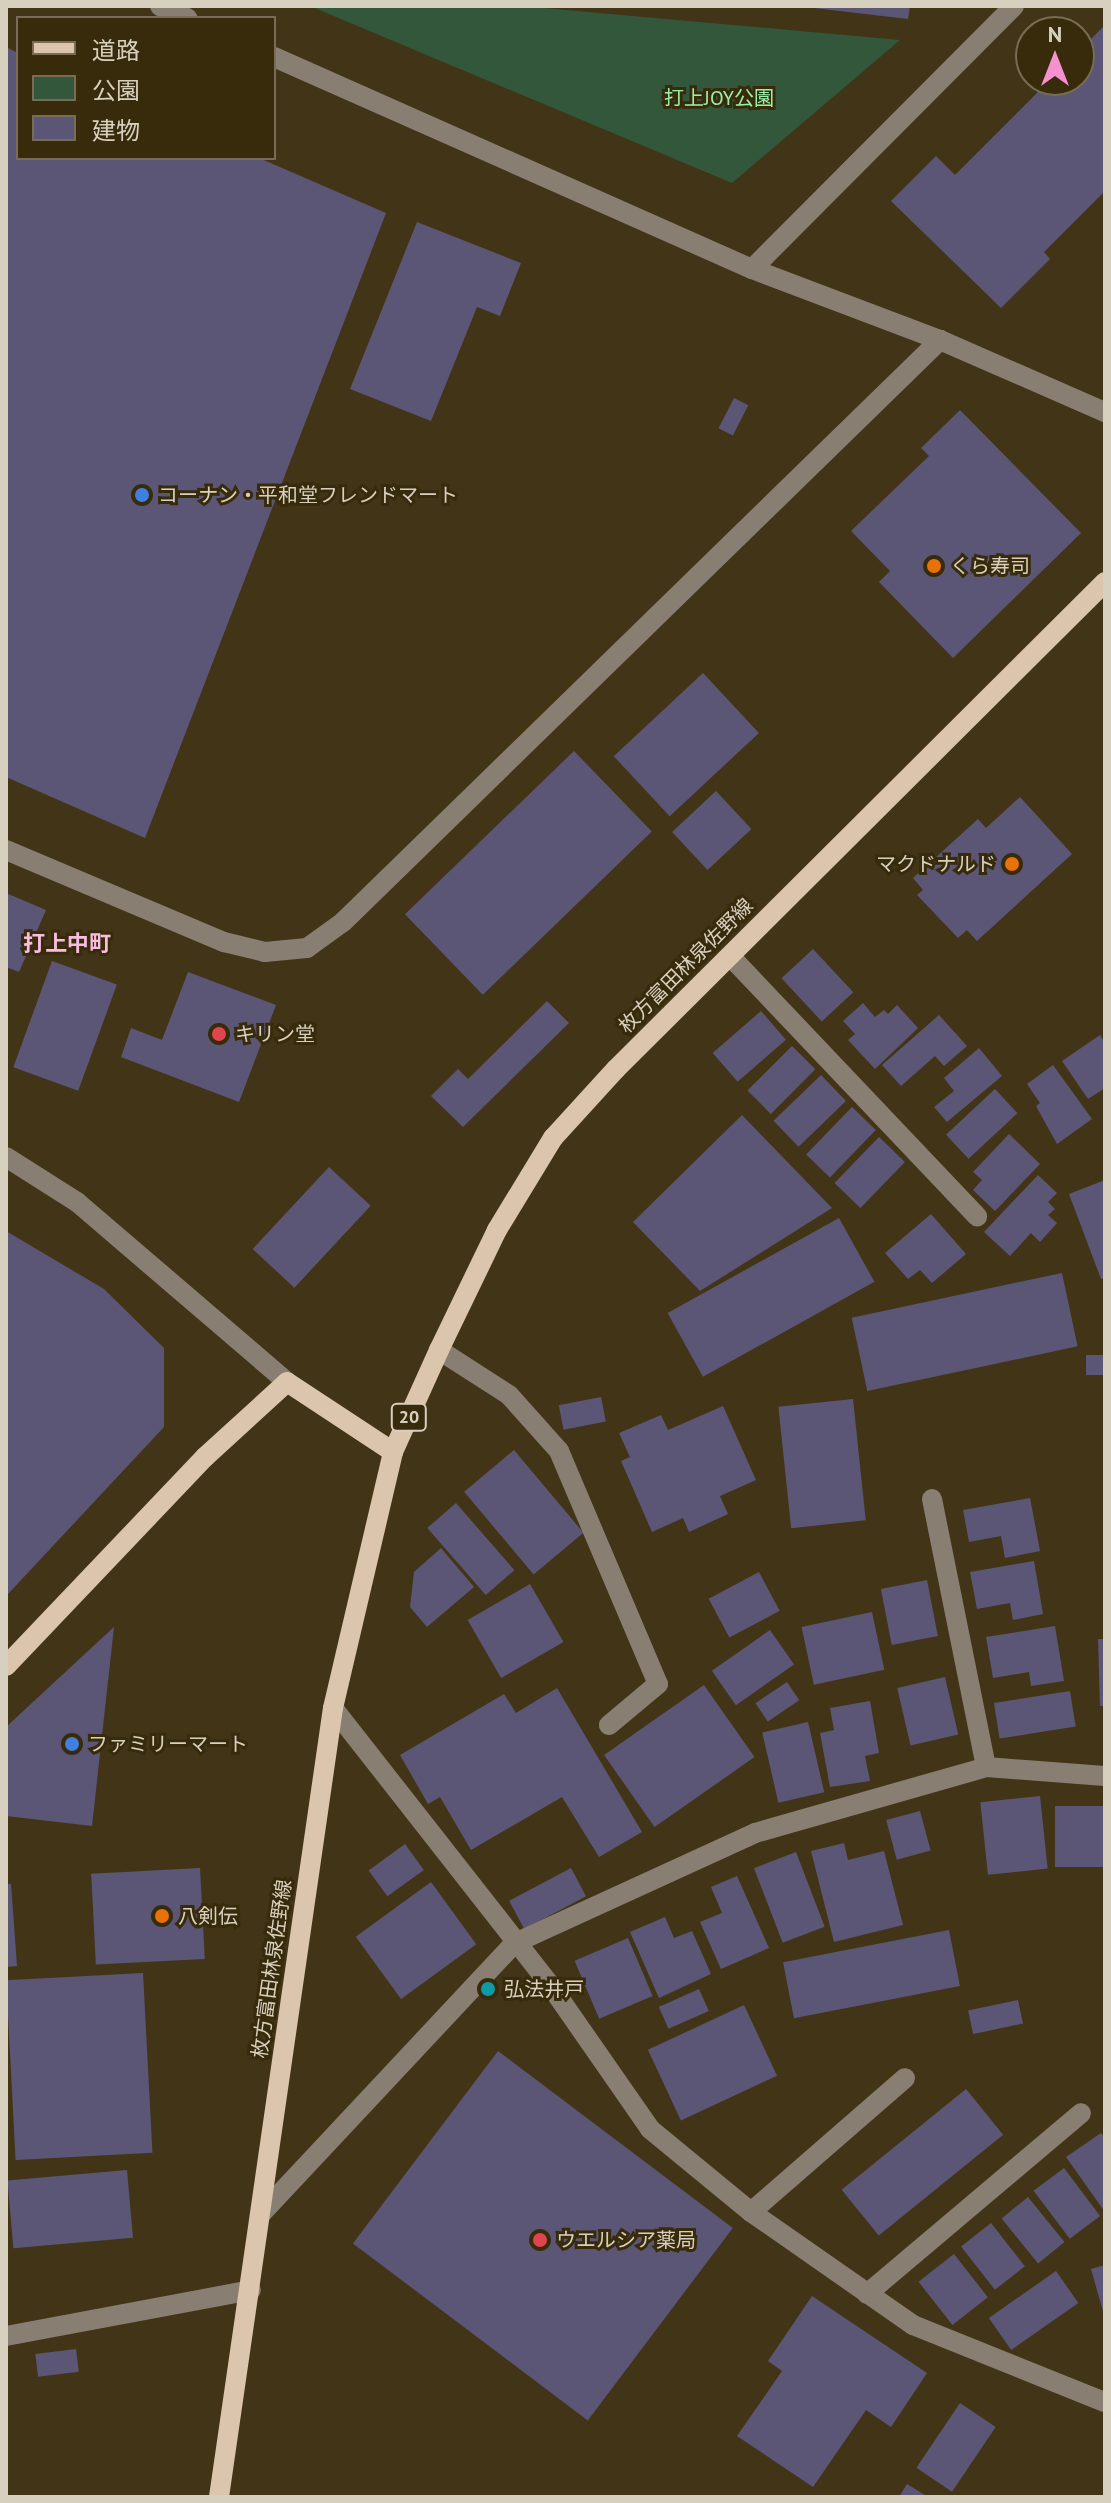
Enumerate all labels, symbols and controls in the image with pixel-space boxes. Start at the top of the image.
legend [16,16,276,160]
north arrow [1015,16,1095,96]
text: N [1048,20,1062,48]
text: 道路 [92,35,140,66]
text: 公園 [92,75,140,106]
park label: 打上JOY公園 [664,86,774,110]
text: 建物 [92,115,140,146]
place label: コーナン・平和堂フレンドマート [158,483,458,507]
marker: コーナン・平和堂フレンドマート [133,486,151,504]
place label: くら寿司 [950,554,1030,578]
marker: くら寿司 [925,557,943,575]
place label: マクドナルド [876,852,996,876]
marker: マクドナルド [1003,855,1021,873]
street label: 枚方富田林泉佐野線 [614,894,758,1038]
district label: 打上中町 [23,931,111,957]
place label: キリン堂 [235,1022,315,1046]
marker: キリン堂 [210,1025,228,1043]
road number: 20 [389,1403,429,1431]
place label: ファミリーマート [88,1732,248,1756]
marker: ファミリーマート [63,1735,81,1753]
street label: 枚方富田林泉佐野線 [248,1878,296,2060]
place label: 八剣伝 [178,1904,238,1928]
marker: 八剣伝 [153,1907,171,1925]
place label: 弘法井戸 [504,1977,584,2001]
marker: 弘法井戸 [479,1980,497,1998]
place label: ウエルシア薬局 [556,2228,696,2252]
marker: ウエルシア薬局 [531,2231,549,2249]

